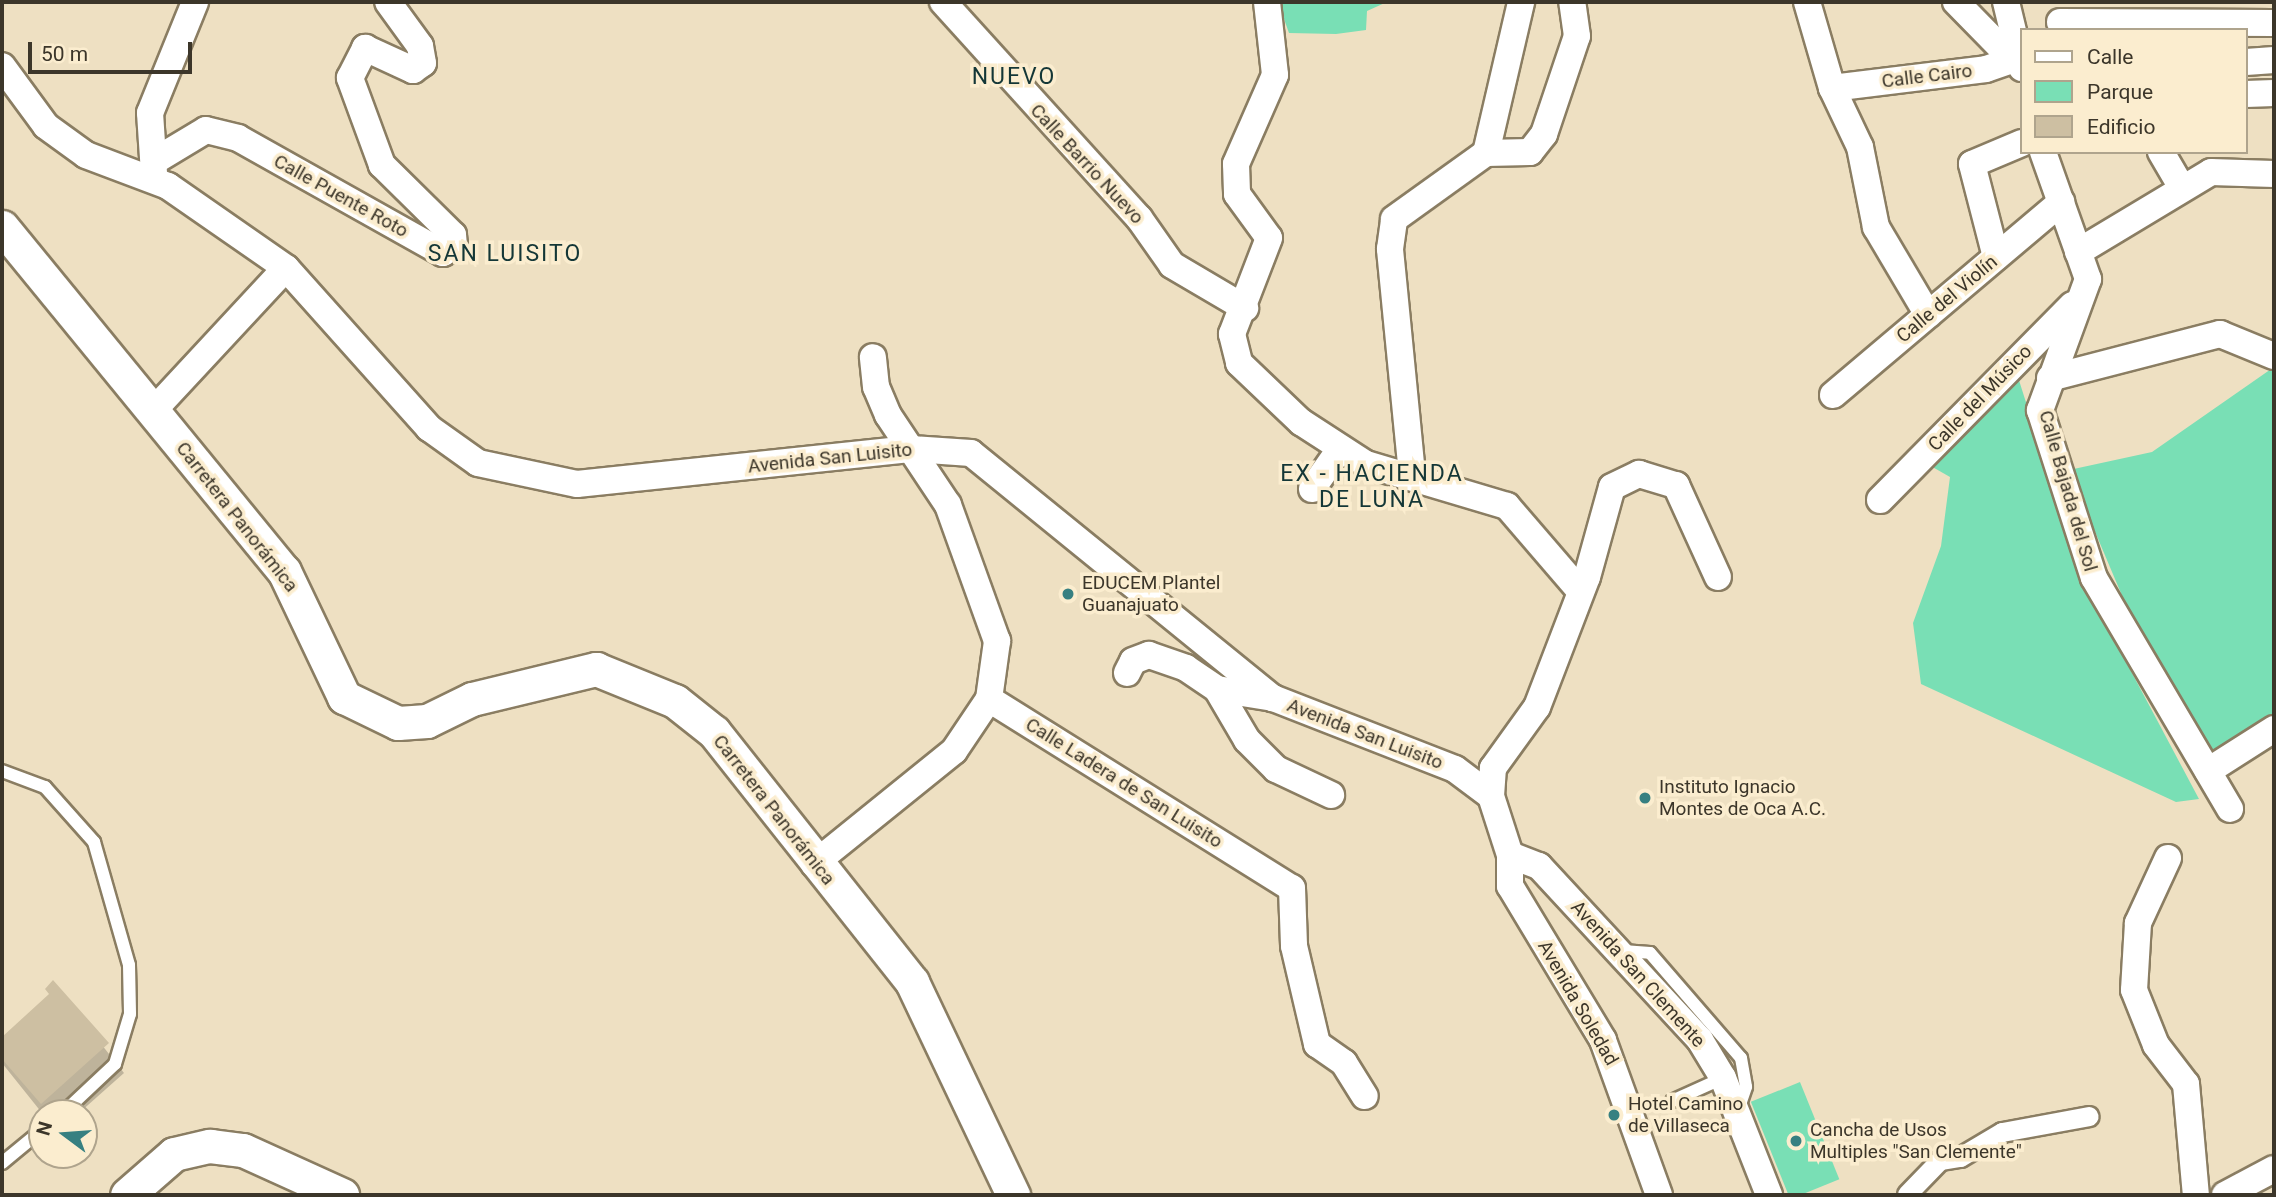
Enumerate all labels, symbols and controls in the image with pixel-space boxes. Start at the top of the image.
scale bar [32,28,196,72]
legend [2021,28,2248,154]
text: 50 m [41,42,88,66]
text: Calle [2087,45,2133,69]
street label: Calle Cairo [1880,59,1974,93]
district label: NUEVO [972,63,1056,91]
text: Parque [2087,80,2153,104]
street label: Calle Barrio Nuevo [1026,99,1148,229]
text: Edificio [2087,115,2155,139]
street label: Calle Puente Roto [270,150,412,242]
district label: SAN LUISITO [429,240,581,268]
street label: Calle del Violín [1892,250,2002,348]
street label: Calle del Músico [1923,340,2037,456]
street label: Calle Bajada del Sol [2034,408,2102,574]
street label: Carretera Panorámica [171,437,303,597]
street label: Avenida San Luisito [747,438,913,478]
district label: EX - HACIENDA DE LUNA [1282,460,1462,514]
place label: EDUCEM Plantel Guanajuato [1082,572,1220,616]
marker: EDUCEM Plantel Guanajuato [1060,586,1076,602]
street label: Avenida San Luisito [1284,694,1446,774]
street label: Calle Ladera de San Luisito [1021,713,1227,853]
street label: Carretera Panorámica [708,730,840,890]
place label: Instituto Ignacio Montes de Oca A.C. [1659,776,1826,820]
marker: Instituto Ignacio Montes de Oca A.C. [1637,790,1653,806]
street label: Avenida San Clemente [1566,896,1710,1052]
street label: Avenida Soledad [1533,936,1623,1070]
place label: Hotel Camino de Villaseca [1628,1093,1743,1137]
north arrow [28,1099,98,1169]
marker: Hotel Camino de Villaseca [1606,1107,1622,1123]
text: N [31,1119,57,1138]
place label: Cancha de Usos Multiples "San Clemente" [1810,1119,2022,1163]
marker: Cancha de Usos Multiples "San Clemente" [1788,1133,1804,1149]

